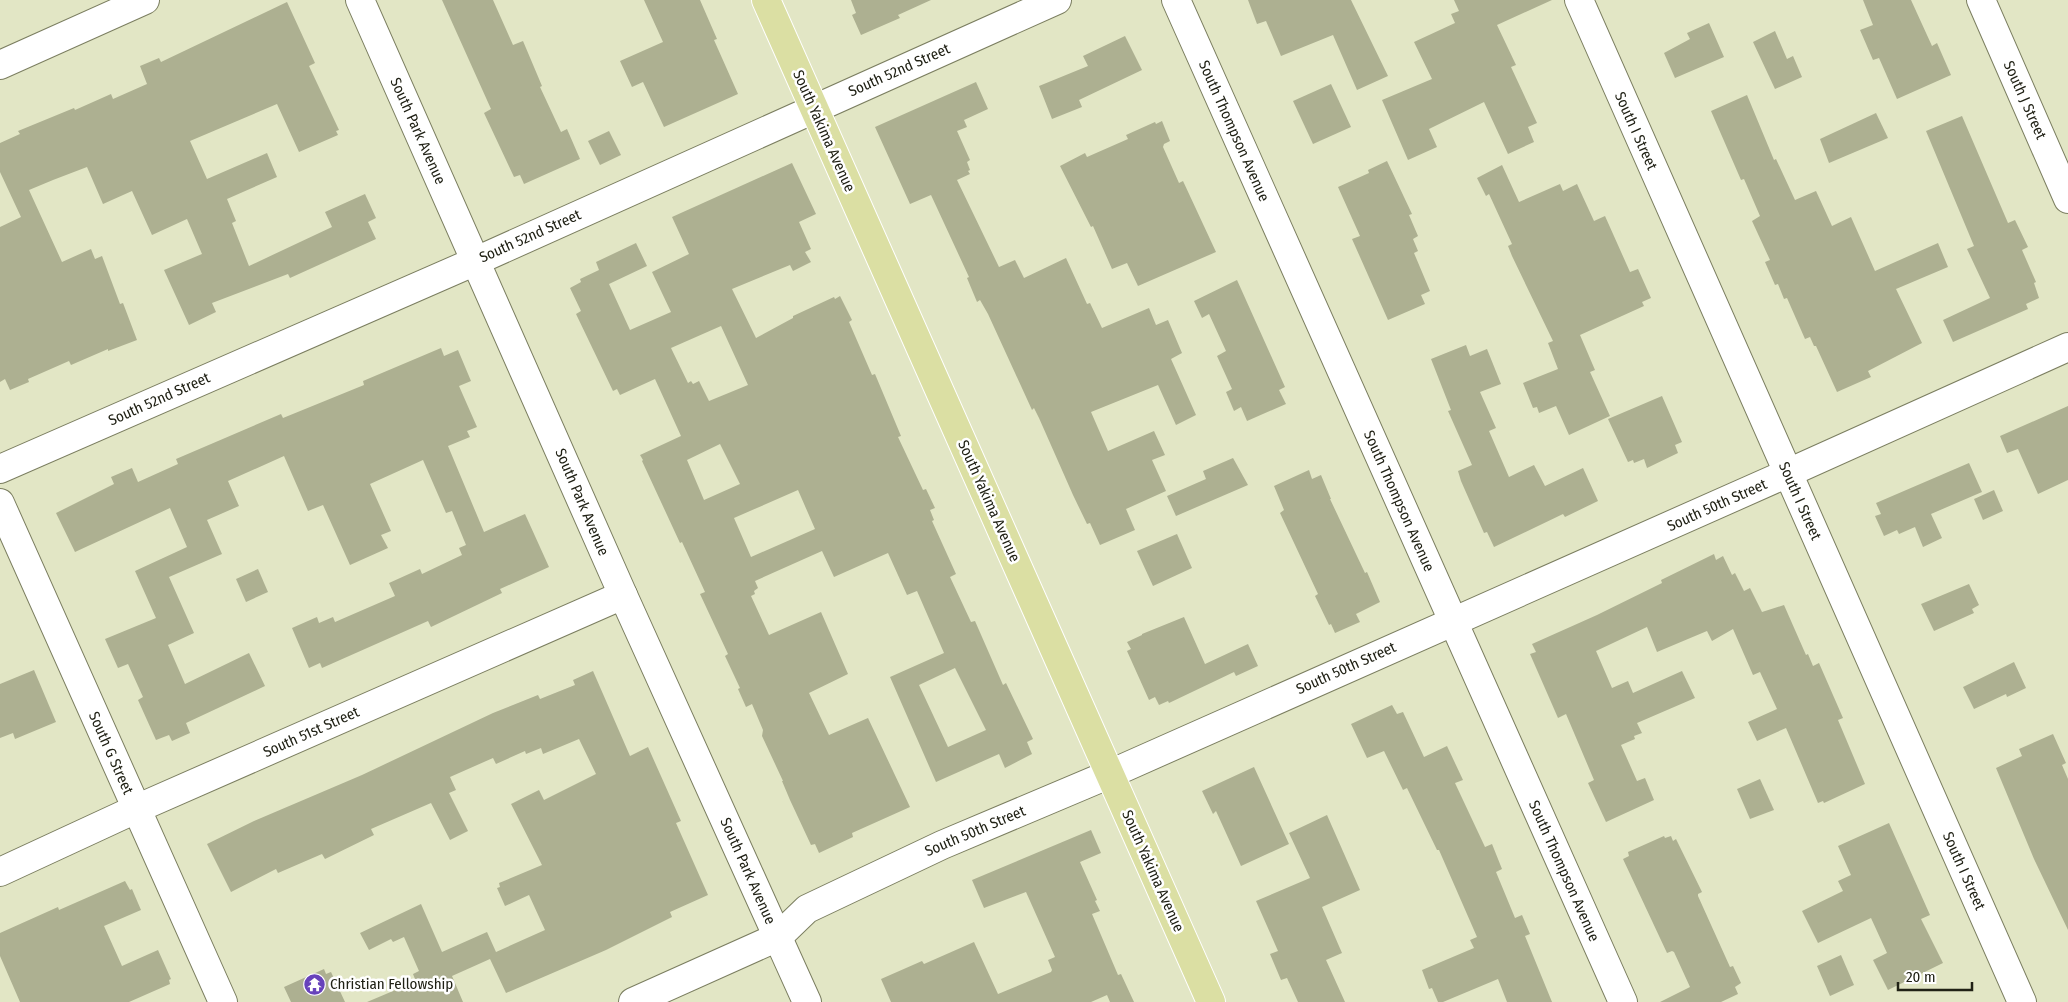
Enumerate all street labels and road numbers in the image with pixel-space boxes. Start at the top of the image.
street label: South 52nd Street [845,40,953,100]
street label: South Thompson Avenue [1195,58,1273,204]
street label: South J Street [2000,58,2050,142]
street label: South Yakima Avenue [789,67,859,195]
street label: South Park Avenue [386,75,450,187]
street label: South I Street [1611,89,1661,173]
street label: South 52nd Street [476,206,584,266]
street label: South 52nd Street [105,369,213,429]
street label: South Thompson Avenue [1360,428,1438,574]
street label: South Yakima Avenue [954,437,1024,565]
street label: South Park Avenue [551,446,613,558]
street label: South I Street [1775,459,1825,543]
street label: South 50th Street [1664,475,1770,535]
street label: South 50th Street [1293,638,1399,698]
street label: South 51st Street [260,703,362,761]
street label: South G Street [85,709,137,797]
street label: South Thompson Avenue [1525,798,1603,944]
street label: South 50th Street [922,802,1028,860]
street label: South Yakima Avenue [1118,807,1188,935]
street label: South Park Avenue [716,815,780,927]
street label: South I Street [1939,829,1989,913]

